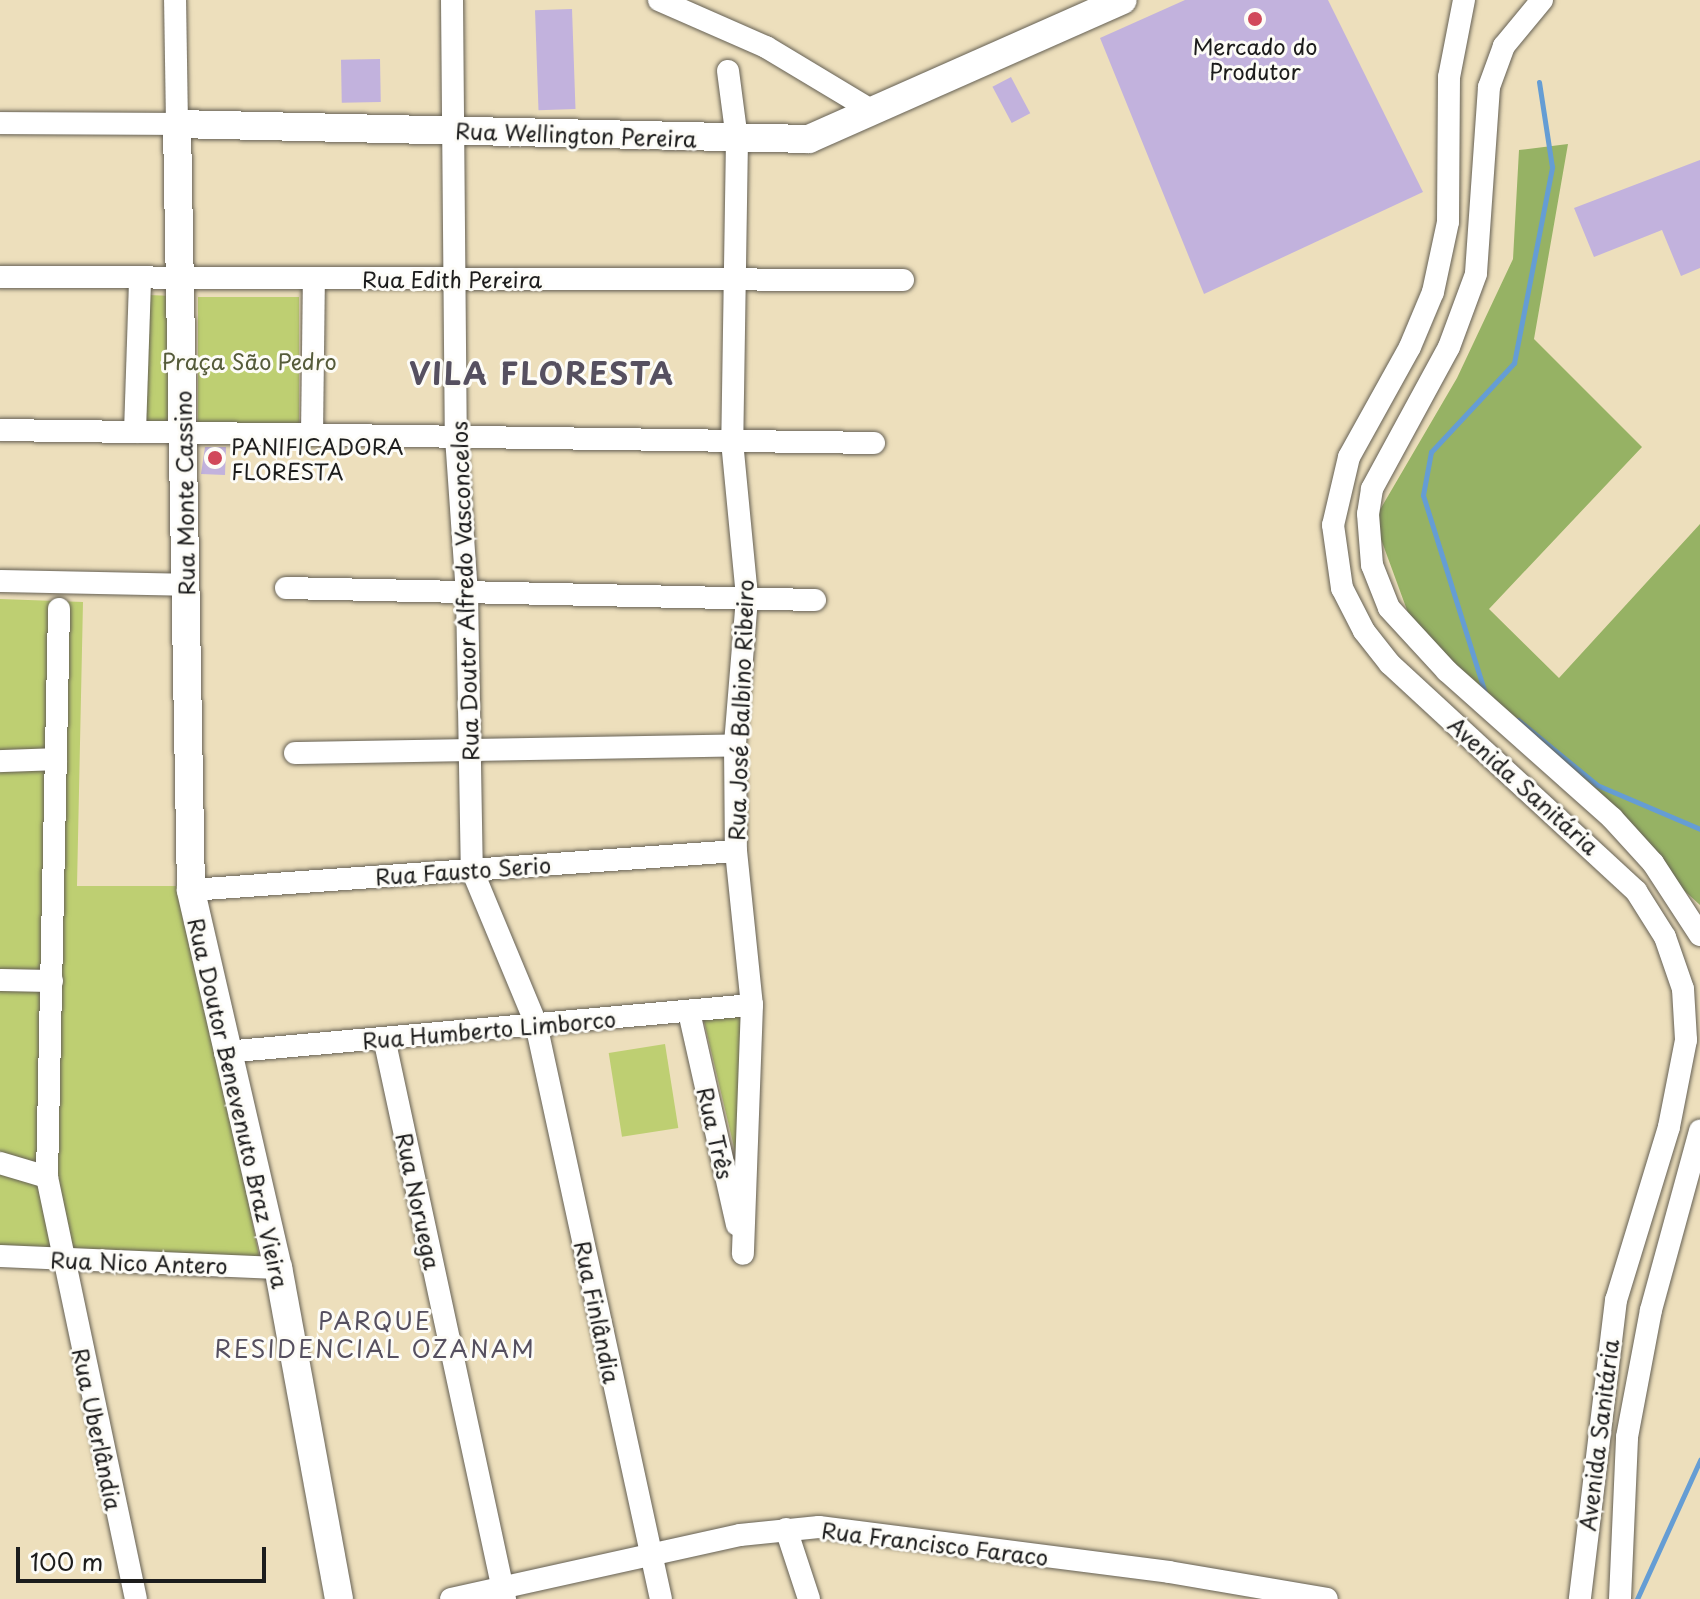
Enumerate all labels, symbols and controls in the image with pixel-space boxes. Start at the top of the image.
marker: Mercado do Produtor [1246,10,1264,28]
place label: Mercado do Produtor [1193,32,1317,84]
street label: Rua Wellington Pereira [455,117,697,151]
street label: Rua Edith Pereira [360,266,544,292]
park label: Praça São Pedro [162,348,336,374]
district label: VILA FLORESTA [412,355,672,391]
street label: Rua Monte Cassino [169,390,199,596]
street label: Rua Doutor Alfredo Vasconcelos [445,420,483,762]
place label: PANIFICADORA FLORESTA [231,432,404,484]
marker: PANIFICADORA FLORESTA [206,449,224,467]
street label: Rua José Balbino Ribeiro [722,579,758,841]
street label: Avenida Sanitária [1444,711,1604,859]
street label: Rua Fausto Serio [374,851,552,889]
street label: Rua Doutor Benevenuto Braz Vieira [183,915,295,1291]
street label: Rua Humberto Limborco [360,1005,618,1053]
street label: Rua Três [693,1084,739,1182]
street label: Rua Noruega [392,1130,446,1272]
street label: Rua Finlândia [570,1237,626,1387]
street label: Rua Nico Antero [50,1246,228,1278]
district label: PARQUE RESIDENCIAL OZANAM [216,1307,534,1363]
street label: Avenida Sanitária [1573,1338,1623,1532]
street label: Rua Uberlândia [68,1345,128,1513]
street label: Rua Francisco Faraco [819,1516,1051,1570]
scale bar [20,1531,270,1581]
text: 100 m [30,1543,103,1579]

